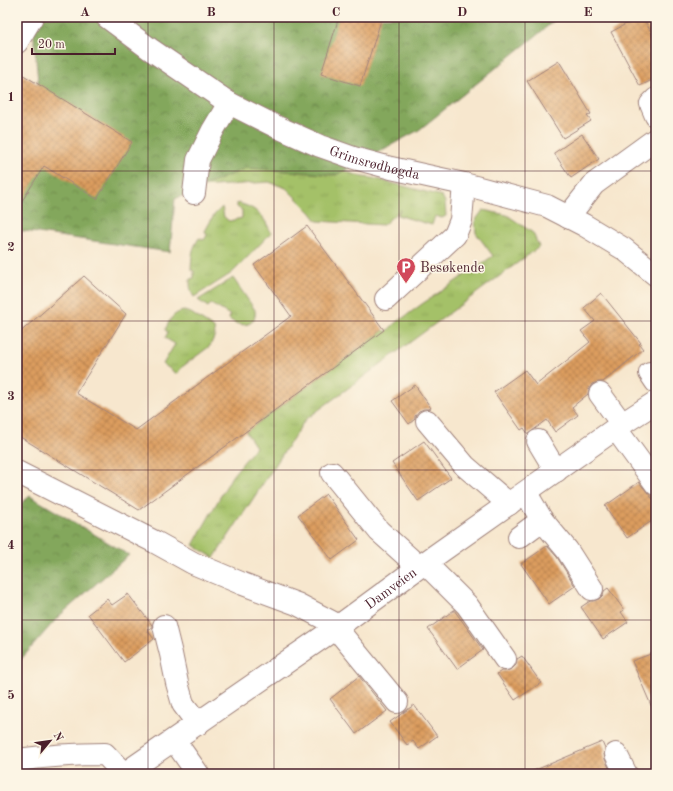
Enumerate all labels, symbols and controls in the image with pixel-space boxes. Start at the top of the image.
text: A [80,6,90,19]
text: B [206,6,216,19]
text: C [332,6,340,19]
text: D [457,6,467,19]
text: E [584,6,593,19]
scale bar [32,30,115,56]
text: 20 m [38,39,65,51]
text: 1 [7,91,15,104]
street label: Grimsrødhøgda [327,144,421,182]
text: 2 [7,241,15,254]
parking icon: Besøkende [395,256,417,284]
place label: Besøkende [420,261,484,275]
text: 3 [7,390,15,403]
text: 4 [7,539,15,552]
street label: Damveien [363,565,420,612]
text: 5 [7,689,15,702]
north arrow [30,721,70,761]
text: N [51,731,65,744]

